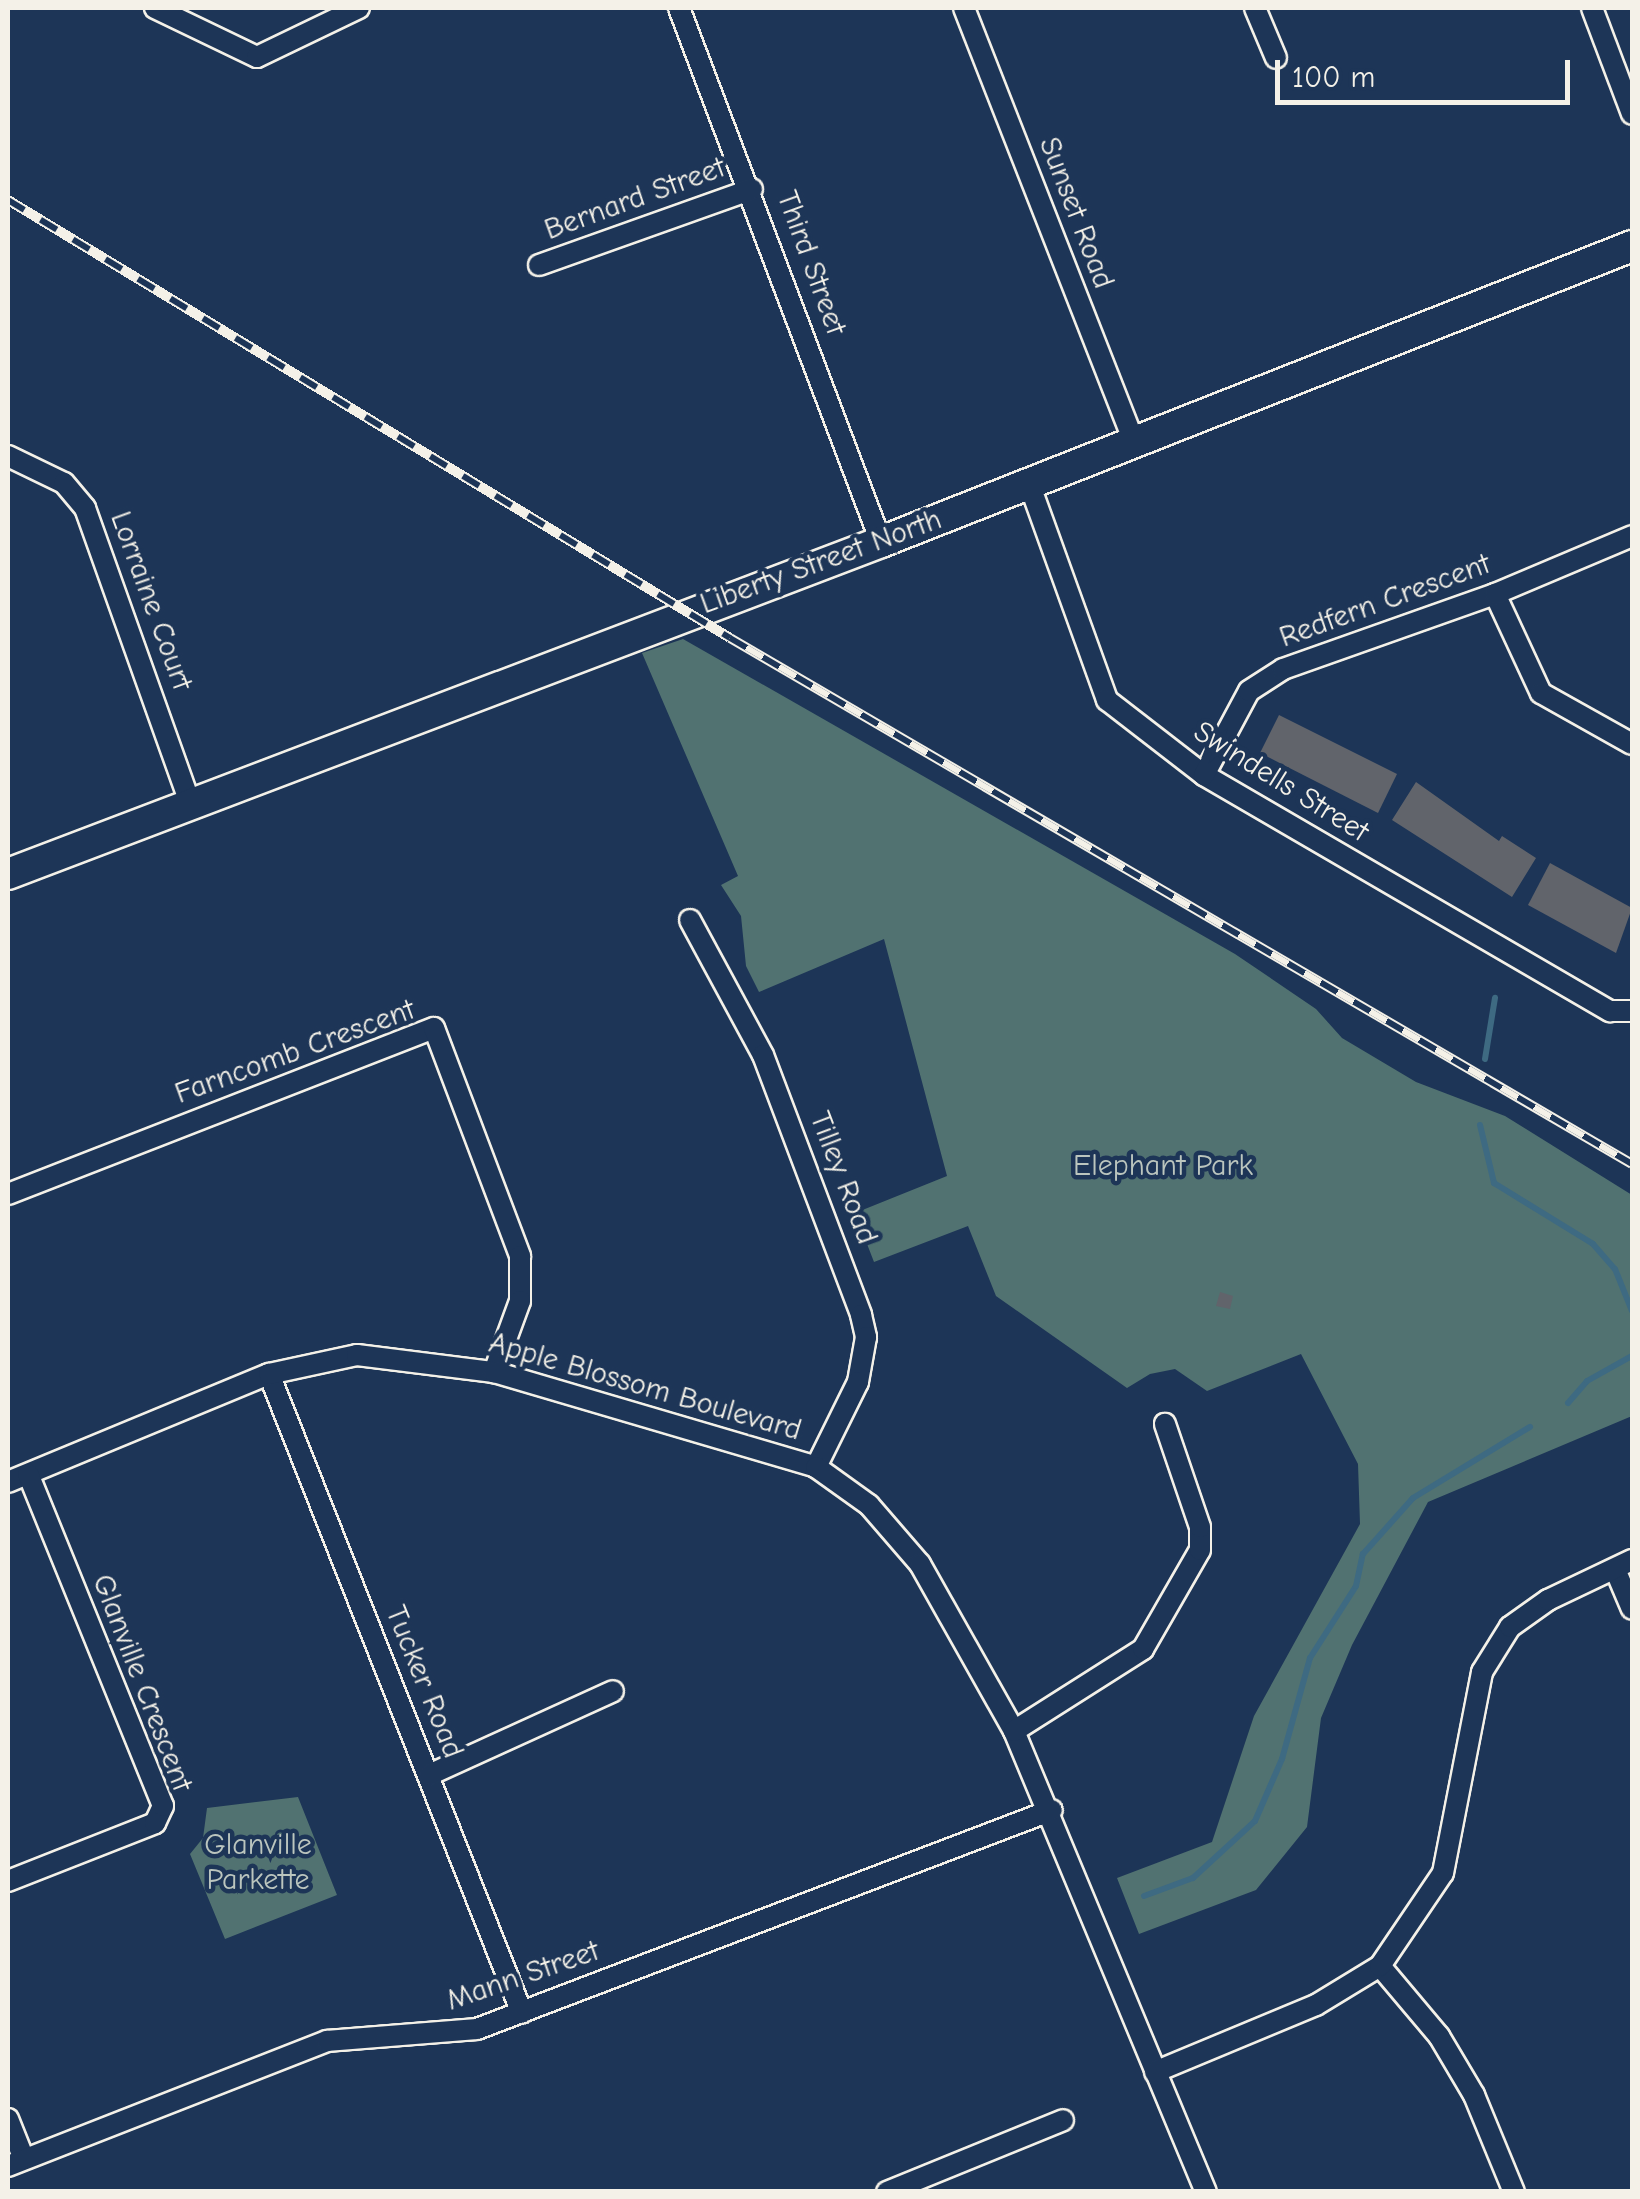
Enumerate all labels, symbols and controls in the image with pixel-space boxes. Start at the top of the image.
scale bar [1280,40,1575,102]
text: 100 m [1292,60,1375,95]
street label: Sunset Road [1031,132,1121,294]
street label: Bernard Street [540,150,730,248]
street label: Third Street [768,186,854,340]
street label: Liberty Street North [695,502,947,622]
street label: Lorraine Court [102,507,200,695]
street label: Redfern Crescent [1275,546,1495,656]
street label: Swindells Street [1187,714,1375,850]
street label: Farncomb Crescent [170,992,420,1112]
street label: Tilley Road [801,1107,885,1249]
park label: Elephant Park [1073,1148,1253,1184]
street label: Apple Blossom Boulevard [485,1325,805,1449]
street label: Glanville Crescent [84,1569,200,1797]
street label: Tucker Road [377,1601,471,1763]
park label: Glanville Parkette [204,1827,312,1898]
street label: Mann Street [442,1933,604,2019]

